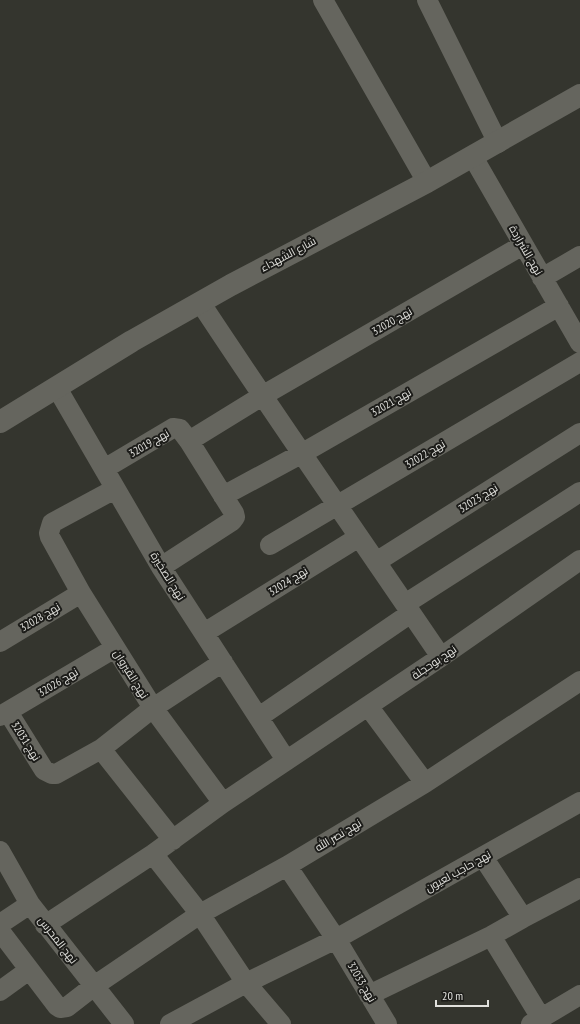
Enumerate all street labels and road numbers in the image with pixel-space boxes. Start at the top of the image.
street label: نهج الشراردة [505,222,546,278]
street label: شارع الشهداء [258,233,319,275]
street label: نهج 32020 [369,304,415,339]
street label: نهج 32021 [368,385,414,420]
street label: نهج 32019 [126,426,172,461]
street label: نهج 32022 [402,437,448,472]
street label: نهج 32023 [456,480,501,516]
street label: نهج الصخيرة [147,549,188,603]
street label: نهج 32024 [266,563,311,599]
street label: نهج 32028 [17,600,63,635]
street label: نهج بوحجلة [409,642,460,683]
street label: نهج القيروان [110,647,152,702]
street label: نهج 32026 [35,665,81,700]
street label: نهج 32031 [8,719,44,764]
street label: نهج نصر الله [312,815,364,855]
street label: نهج حاجب لعيون [423,847,494,896]
street label: نهج المحرس [34,914,81,967]
street label: نهج 32033 [344,959,379,1005]

